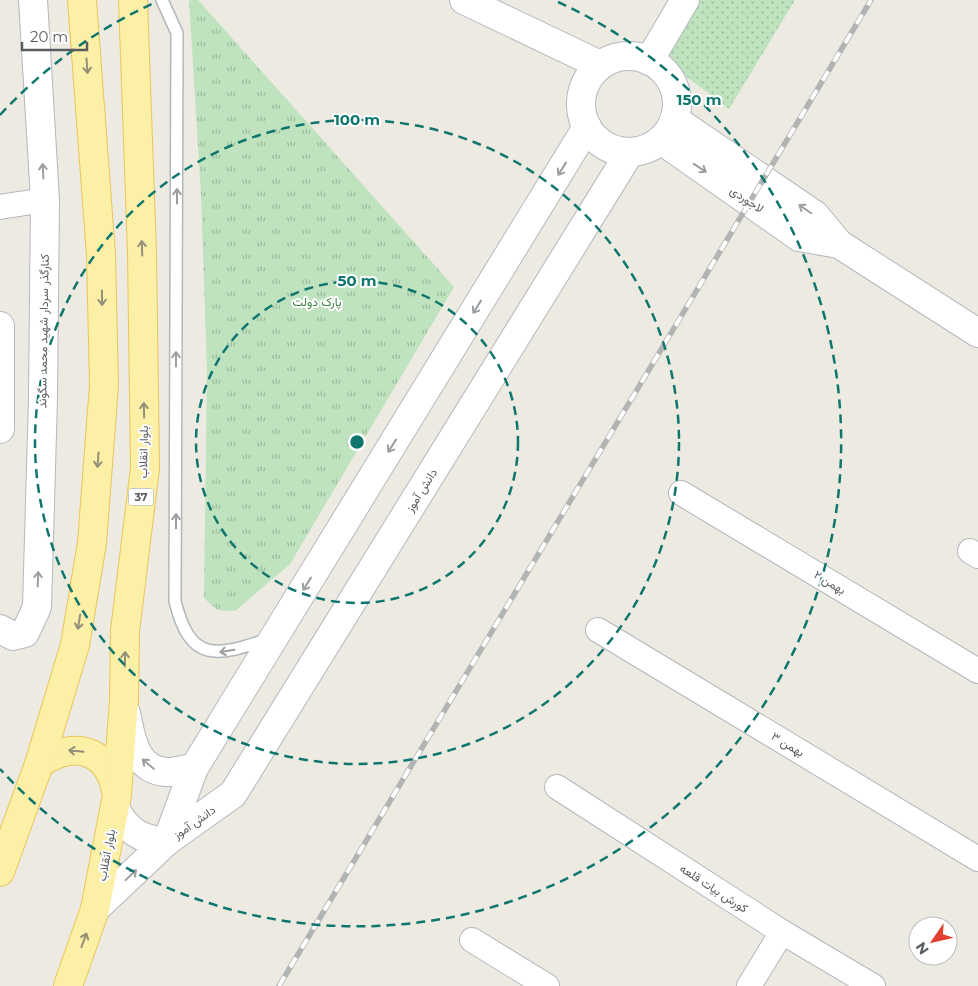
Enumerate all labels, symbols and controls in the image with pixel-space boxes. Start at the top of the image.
scale bar [22,20,88,52]
text: 20 m [30,27,68,46]
one-way arrow [83,58,92,74]
text: 150 m [677,90,721,109]
text: 100 m [334,110,380,129]
one-way arrow [556,161,566,175]
one-way arrow [38,164,47,180]
one-way arrow [693,164,707,174]
street label: لاجوردی [727,182,767,217]
one-way arrow [172,188,182,204]
one-way arrow [798,204,812,214]
one-way arrow [137,240,147,256]
street label: کنارگذر سردار شهید محمد سگوند [34,254,53,408]
text: 50 m [337,271,377,290]
one-way arrow [97,290,107,306]
park label: پارک دولت [292,294,342,310]
one-way arrow [471,300,481,314]
one-way arrow [171,351,181,367]
one-way arrow [139,403,149,419]
street label: بلوار انقلاب [135,426,152,478]
centre of rings [348,433,366,451]
one-way arrow [386,438,396,452]
one-way arrow [93,452,103,468]
street label: دانش آموز [401,465,441,516]
road number: 37 [128,488,154,506]
one-way arrow [171,513,181,530]
street label: بهمن ۲ [811,567,849,598]
one-way arrow [33,571,43,587]
one-way arrow [301,577,311,591]
one-way arrow [74,613,84,629]
one-way arrow [220,646,236,656]
one-way arrow [120,652,130,668]
street label: بهمن ۳ [768,728,807,761]
one-way arrow [69,746,85,756]
one-way arrow [141,758,154,769]
street label: دانش آموز [169,802,219,843]
street label: بلوار انقلاب [94,828,119,882]
street label: کورش بیات قلعه [677,860,751,916]
one-way arrow [124,869,137,881]
north arrow [908,916,958,966]
one-way arrow [80,933,89,948]
text: N [912,939,933,958]

